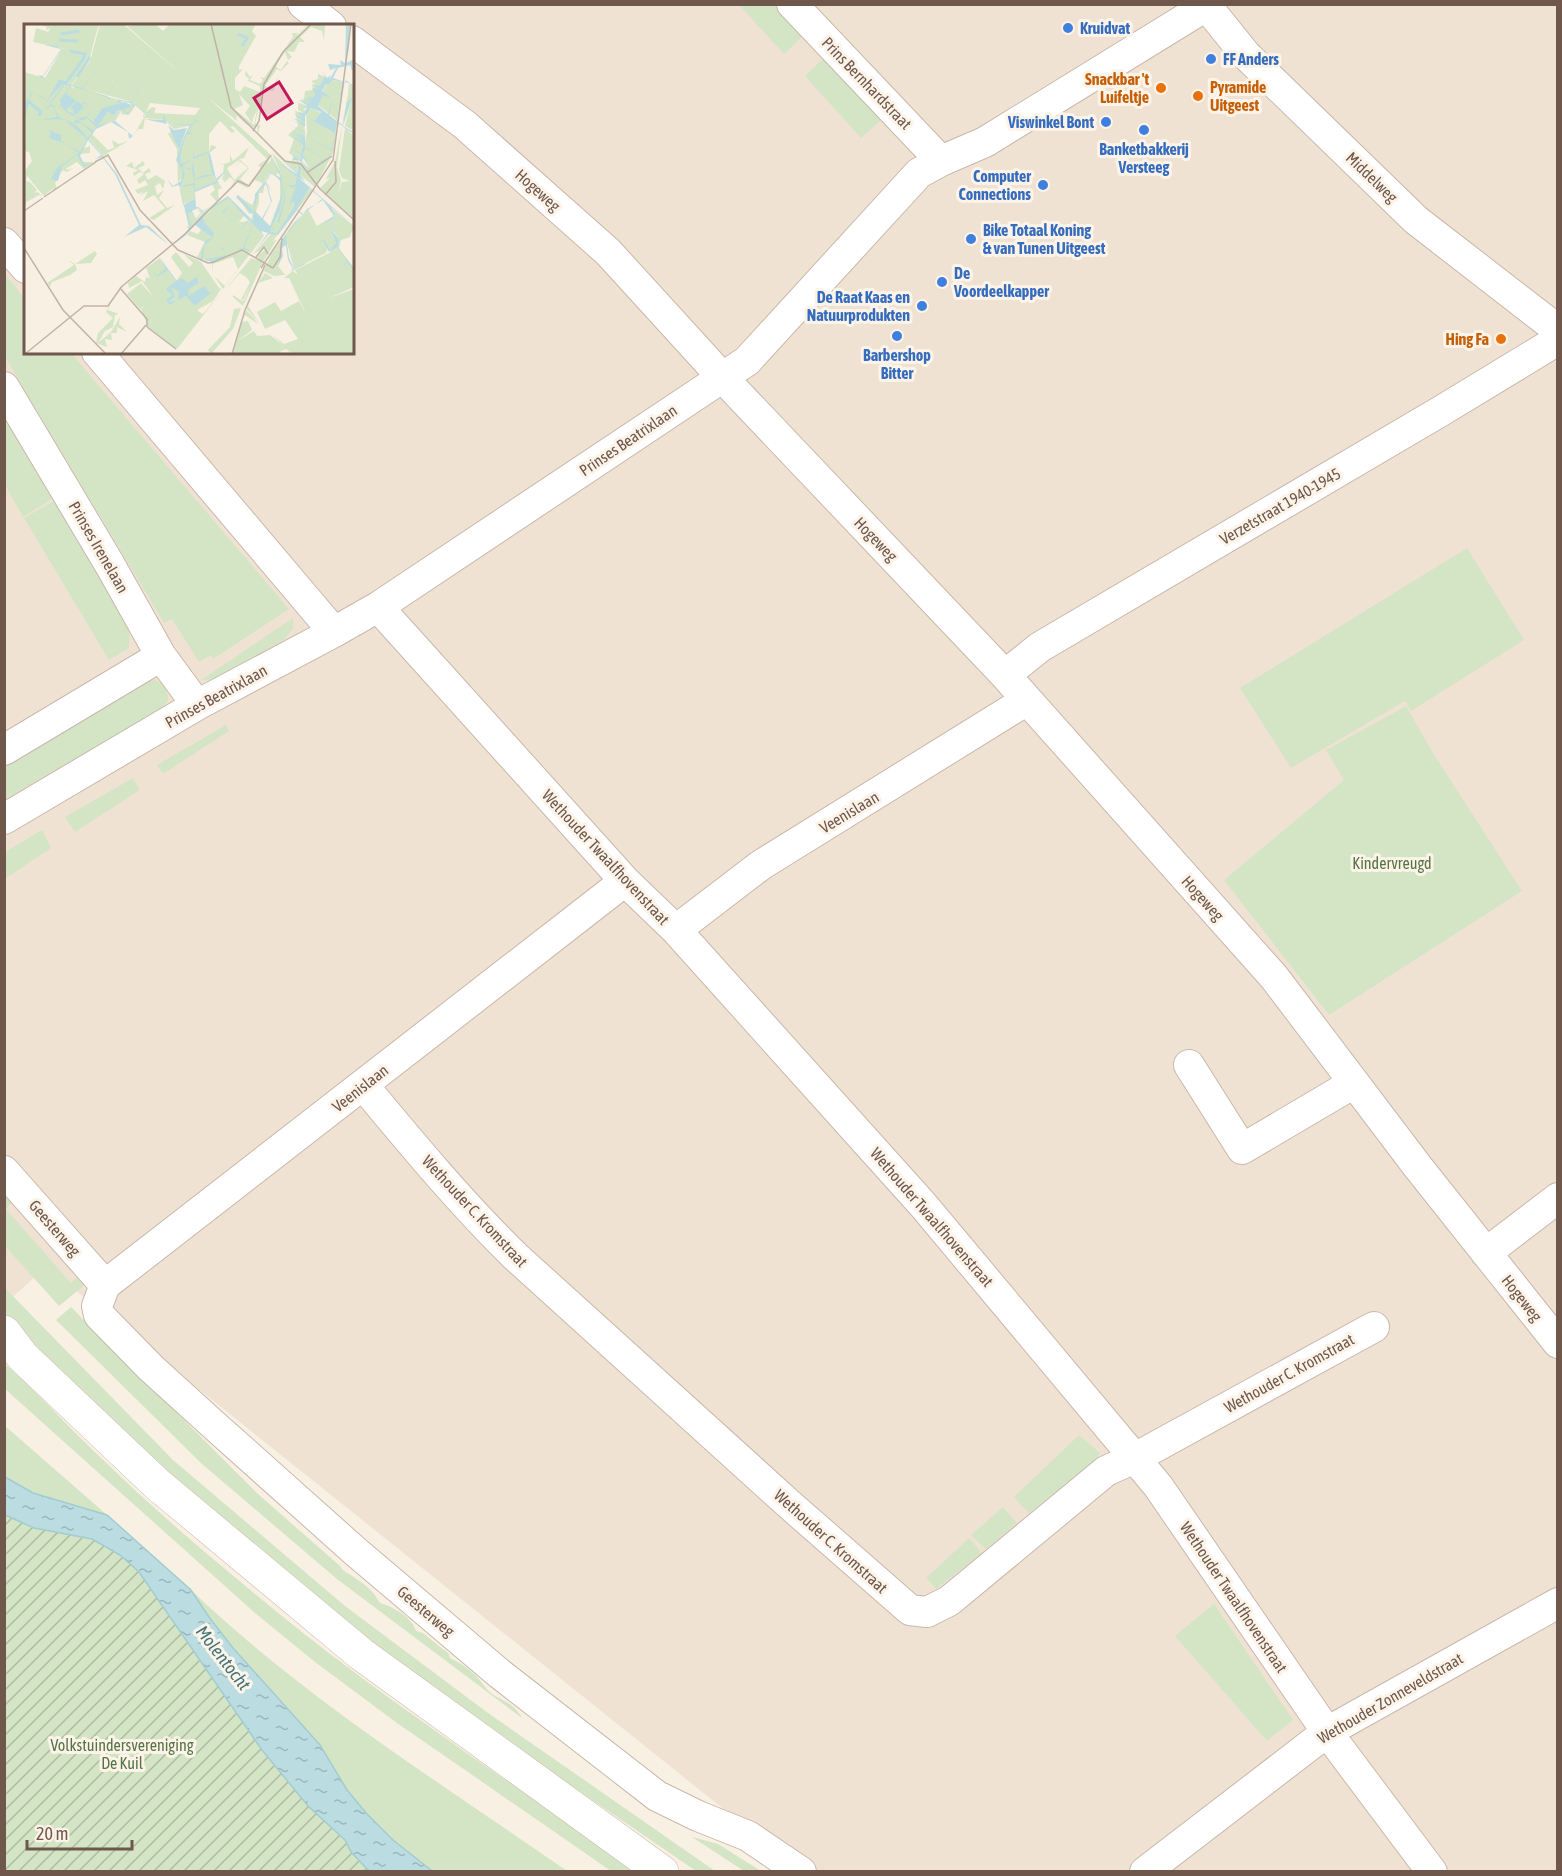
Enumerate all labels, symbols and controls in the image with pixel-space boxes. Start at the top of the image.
place label: Kruidvat [1080,19,1130,37]
marker: Kruidvat [1061,21,1075,35]
inset map [24,24,354,354]
street label: Prins Bernhardstraat [819,33,916,133]
place label: FF Anders [1223,50,1279,68]
marker: FF Anders [1204,52,1218,66]
place label: Snackbar 't Luifeltje [1085,70,1149,106]
place label: Pyramide Uitgeest [1210,78,1266,114]
marker: Snackbar 't Luifeltje [1154,81,1168,95]
marker: Pyramide Uitgeest [1191,89,1205,103]
place label: Viswinkel Bont [1007,113,1094,131]
marker: Viswinkel Bont [1099,115,1113,129]
marker: Banketbakkerij Versteeg [1137,123,1151,137]
place label: Banketbakkerij Versteeg [1099,140,1189,176]
street label: Middelweg [1342,148,1402,207]
street label: Hogeweg [511,165,564,216]
place label: Computer Connections [958,167,1031,203]
marker: Computer Connections [1036,178,1050,192]
place label: Bike Totaal Koning & van Tunen Uitgeest [983,221,1106,257]
marker: Bike Totaal Koning & van Tunen Uitgeest [964,232,978,246]
place label: De Voordeelkapper [953,264,1049,300]
marker: De Voordeelkapper [935,275,949,289]
place label: De Raat Kaas en Natuurprodukten [807,288,910,324]
marker: De Raat Kaas en Natuurprodukten [915,299,929,313]
marker: Barbershop Bitter [890,329,904,343]
place label: Hing Fa [1446,330,1489,348]
marker: Hing Fa [1494,332,1508,346]
place label: Barbershop Bitter [863,346,931,382]
street label: Prinses Beatrixlaan [576,401,680,479]
street label: Verzetstraat 1940-1945 [1216,464,1344,548]
street label: Prinses Irenelaan [66,498,132,596]
street label: Hogeweg [850,513,901,565]
street label: Prinses Beatrixlaan [162,661,270,731]
street label: Wethouder Twaalfhovenstraat [539,786,673,928]
street label: Veenislaan [816,787,882,837]
park label: Kindervreugd [1352,854,1432,873]
street label: Hogeweg [1177,872,1228,925]
street label: Veenislaan [329,1061,391,1115]
street label: Wethouder Twaalfhovenstraat [867,1144,997,1290]
street label: Wethouder C. Kromstraat [419,1152,532,1271]
street label: Geesterweg [25,1196,84,1261]
street label: Hogeweg [1497,1271,1546,1326]
street label: Wethouder C. Kromstraat [1221,1330,1357,1416]
street label: Wethouder C. Kromstraat [771,1486,891,1597]
street label: Wethouder Twaalfhovenstraat [1177,1518,1291,1676]
street label: Geesterweg [393,1582,458,1641]
water label: Molentocht [192,1621,256,1695]
street label: Wethouder Zonneveldstraat [1314,1649,1466,1747]
park label: Volkstuindersvereniging De Kuil [50,1736,194,1772]
scale bar [27,1813,132,1851]
text: 20 m [36,1823,68,1844]

